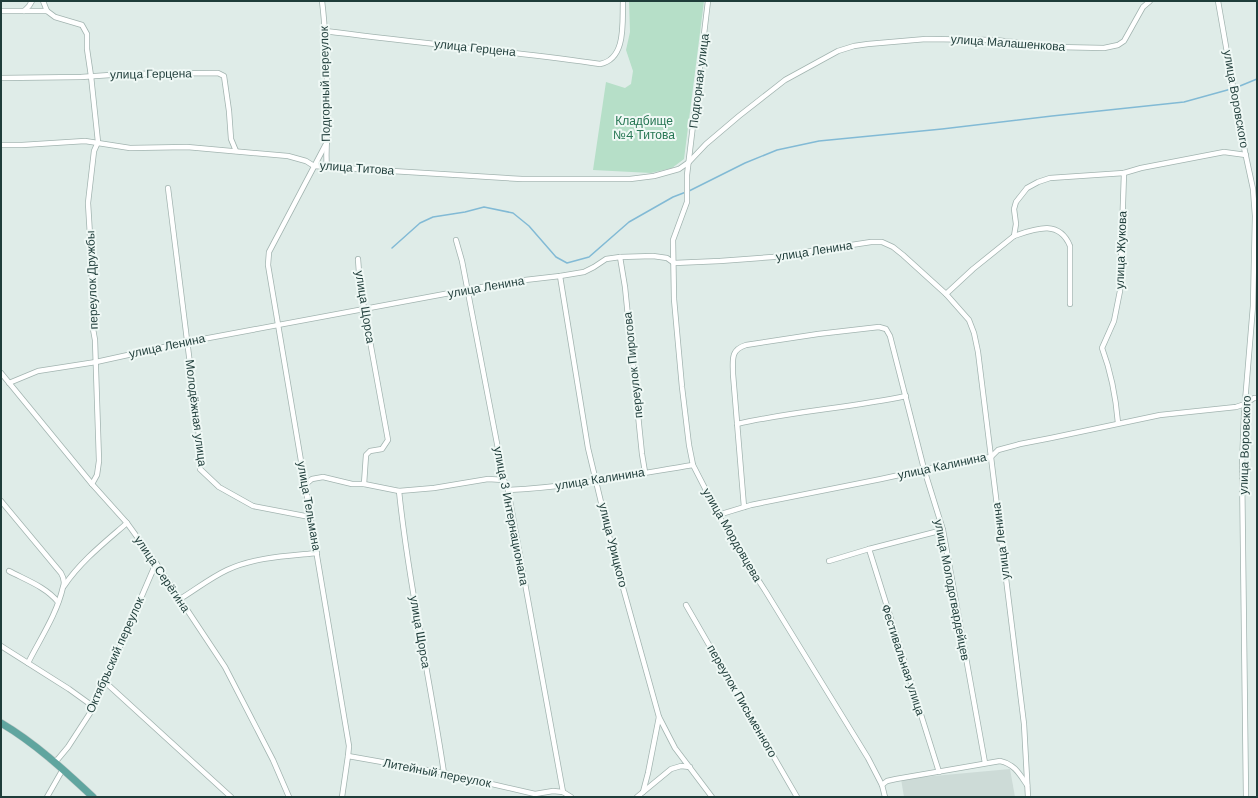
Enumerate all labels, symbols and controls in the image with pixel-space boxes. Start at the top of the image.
street label: Подгорный переулок [316,25,334,142]
street label: улица Малашенкова [950,31,1066,55]
street label: Подгорная улица [685,32,713,129]
street label: улица Герцена [433,36,517,60]
street label: улица Воровского [1220,49,1253,150]
street label: улица Герцена [110,65,192,83]
park label: Кладбище №4 Титова [613,113,675,143]
street label: улица Титова [319,157,395,179]
street label: улица Жукова [1112,210,1130,289]
street label: переулок Дружбы [82,230,102,330]
street label: улица Ленина [775,237,854,265]
street label: улица Щорса [351,269,379,345]
street label: улица Ленина [447,272,526,302]
street label: переулок Пирогова [619,311,647,419]
street label: улица Ленина [127,330,207,362]
street label: Молодёжная улица [181,359,211,468]
street label: улица Воровского [1235,395,1255,495]
street label: улица 3 Интернационала [490,445,532,587]
street label: улица Калинина [896,449,988,483]
street label: улица Тельмана [293,460,325,552]
street label: улица Калинина [554,464,646,494]
street label: улица Мордовцева [699,485,766,585]
street label: улица Урицкого [595,501,631,589]
street label: улица Ленина [988,501,1014,580]
street label: улица Молодогвардейцев [930,518,974,662]
street label: улица Серёгина [130,533,194,616]
street label: Октябрьский переулок [82,594,148,716]
street label: улица Щорса [406,594,434,670]
street label: Фестивальная улица [877,602,929,718]
street label: переулок Письменного [703,642,781,761]
street label: Литейный переулок [382,755,493,791]

